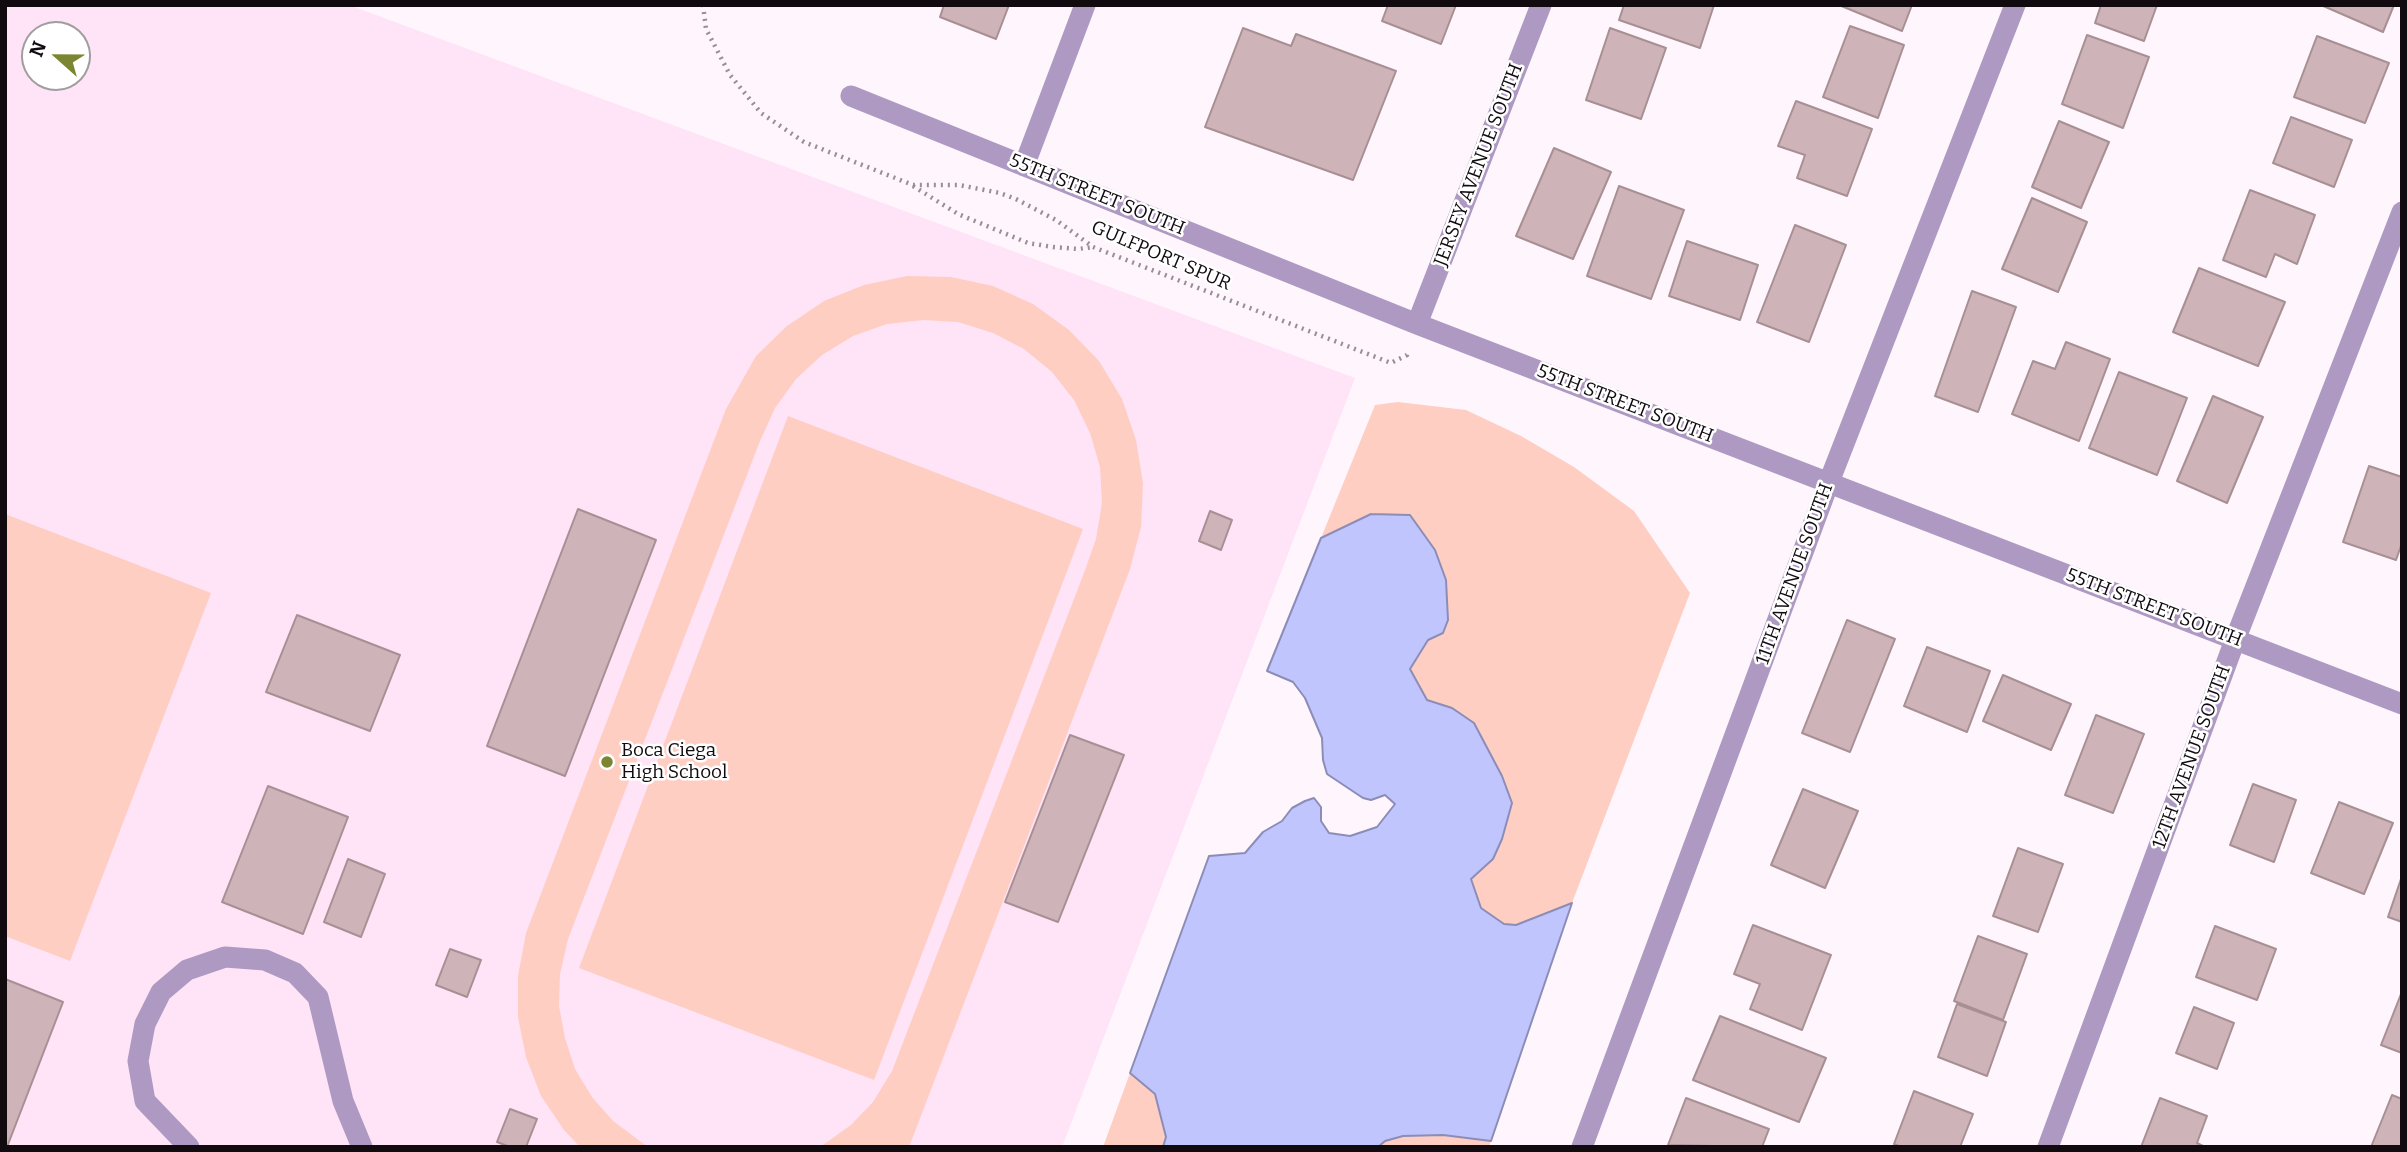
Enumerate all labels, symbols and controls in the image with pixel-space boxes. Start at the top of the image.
north arrow [21,21,91,91]
text: N [24,38,51,60]
street label: JERSEY AVENUE SOUTH [1430,60,1528,270]
street label: 55TH STREET SOUTH [1006,149,1188,241]
street label: GULFPORT SPUR [1088,216,1234,296]
street label: 55TH STREET SOUTH [1534,360,1716,448]
street label: 11TH AVENUE SOUTH [1752,480,1838,668]
street label: 55TH STREET SOUTH [2063,564,2245,652]
street label: 12TH AVENUE SOUTH [2148,662,2236,852]
place label: Boca Ciega High School [621,740,727,784]
marker: Boca Ciega High School [599,754,615,770]

